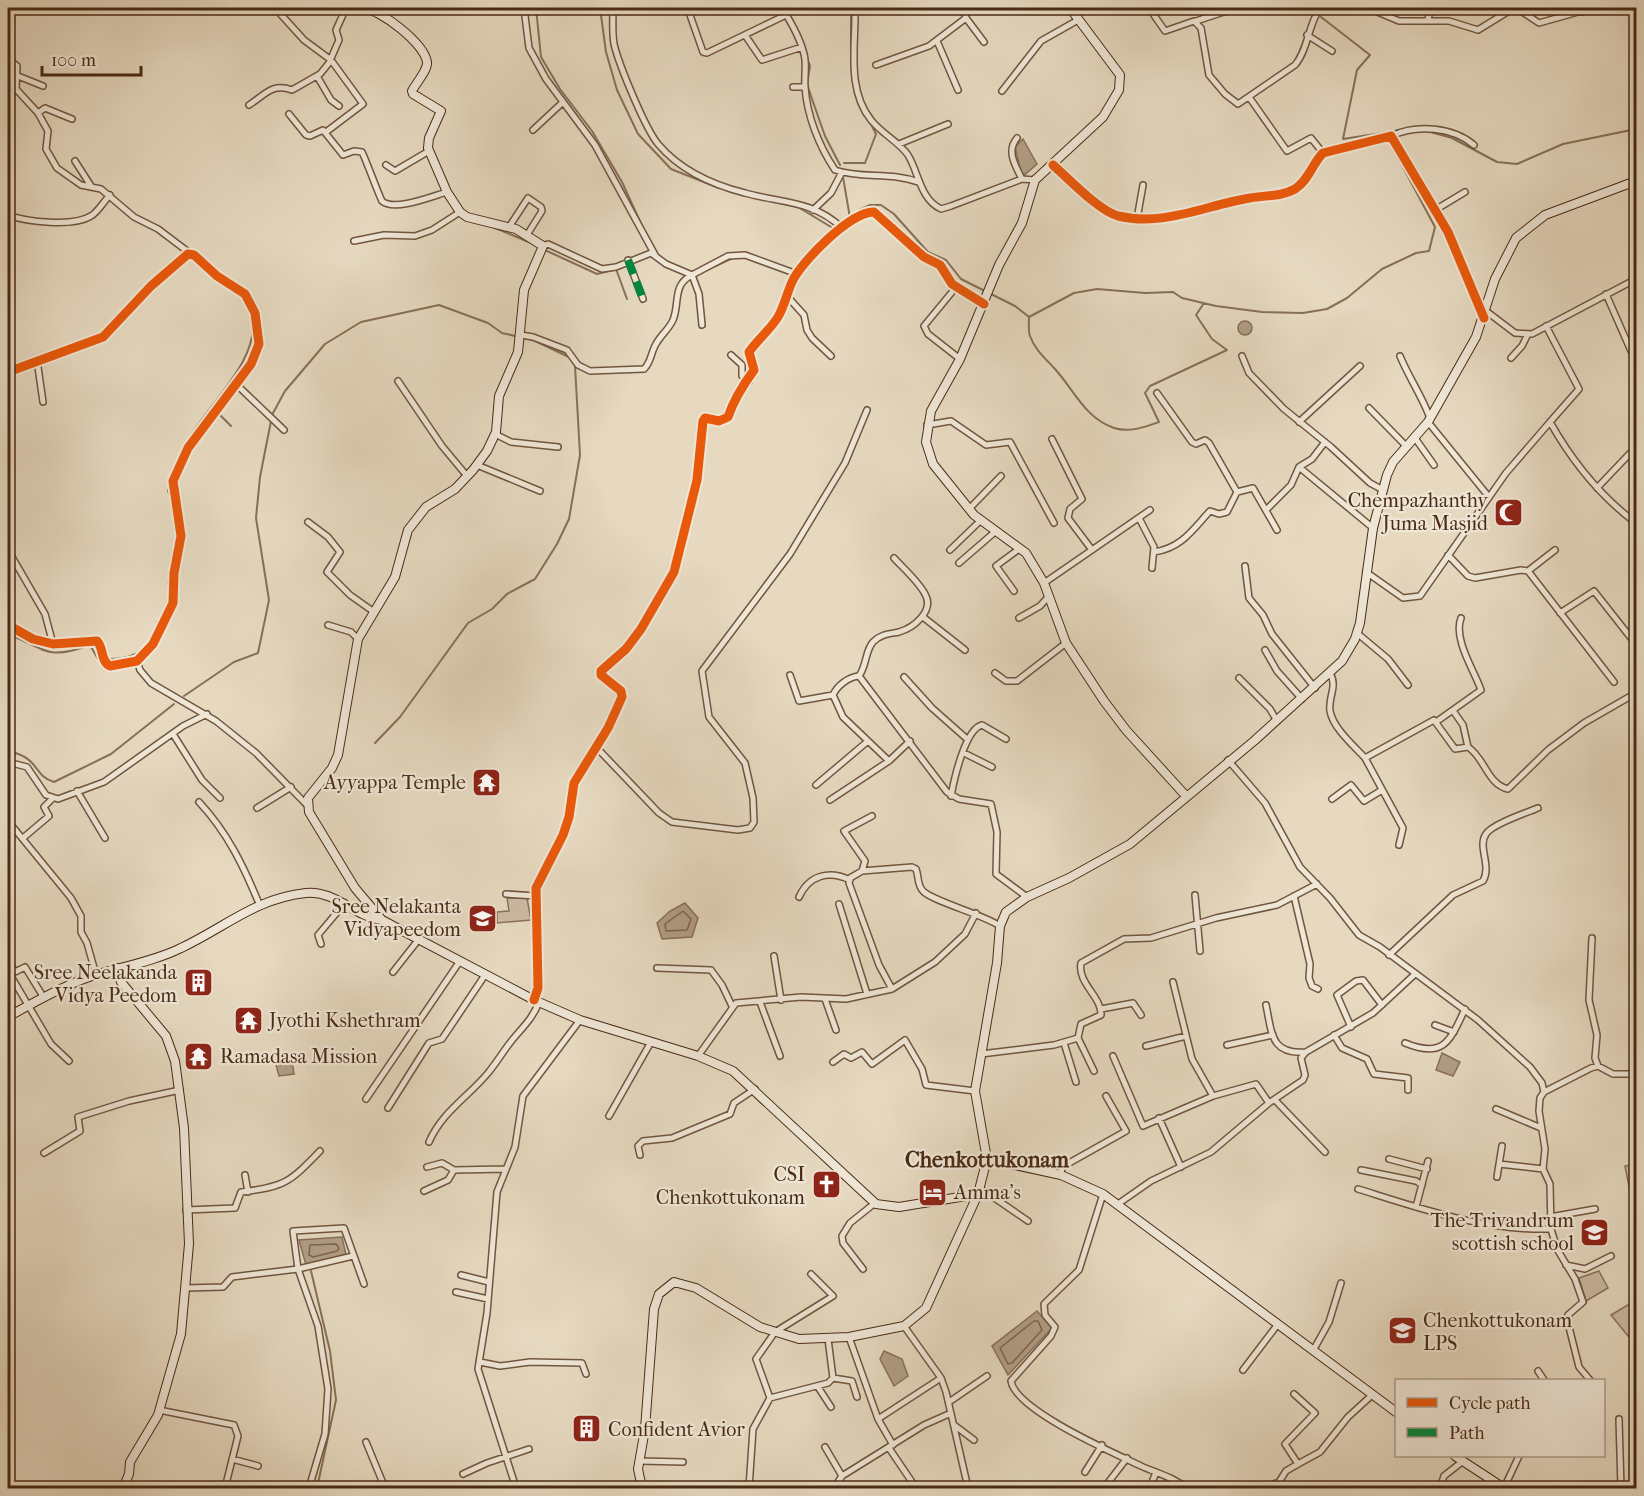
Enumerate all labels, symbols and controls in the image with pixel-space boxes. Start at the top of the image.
scale bar [42,39,141,77]
text: 100 m [51,50,96,71]
place label: Chempazhanthy Juma Masjid [1348,489,1489,535]
mosque icon: Chempazhanthy Juma Masjid [1493,496,1525,528]
temple icon: Ayyappa Temple [471,766,503,798]
place label: Ayyappa Temple [323,771,466,794]
place label: Sree Nelakanta Vidyapeedom [331,895,462,941]
school or university icon: Sree Nelakanta Vidyapeedom [466,902,498,934]
place label: Sree Neelakanda Vidya Peedom [34,961,178,1007]
building icon: Sree Neelakanda Vidya Peedom [182,967,214,999]
temple icon: Jyothi Kshethram [232,1004,264,1036]
place label: Jyothi Kshethram [267,1009,421,1032]
temple icon: Ramadasa Mission [183,1040,215,1072]
place label: Ramadasa Mission [220,1045,378,1068]
district label: Chenkottukonam [905,1147,1070,1173]
place label: CSI Chenkottukonam [656,1163,805,1209]
church icon: CSI Chenkottukonam [810,1169,842,1201]
hotel icon: Amma's [917,1176,949,1208]
place label: Amma's [953,1181,1021,1204]
place label: The Trivandrum scottish school [1431,1209,1574,1255]
school or university icon: The Trivandrum scottish school [1579,1216,1611,1248]
place label: Chenkottukonam LPS [1423,1309,1573,1355]
school or university icon: Chenkottukonam LPS [1386,1315,1418,1347]
legend [1395,1379,1605,1457]
text: Cycle path [1449,1393,1530,1414]
building icon: Confident Avior [571,1413,603,1445]
place label: Confident Avior [608,1418,745,1441]
text: Path [1449,1423,1485,1444]

